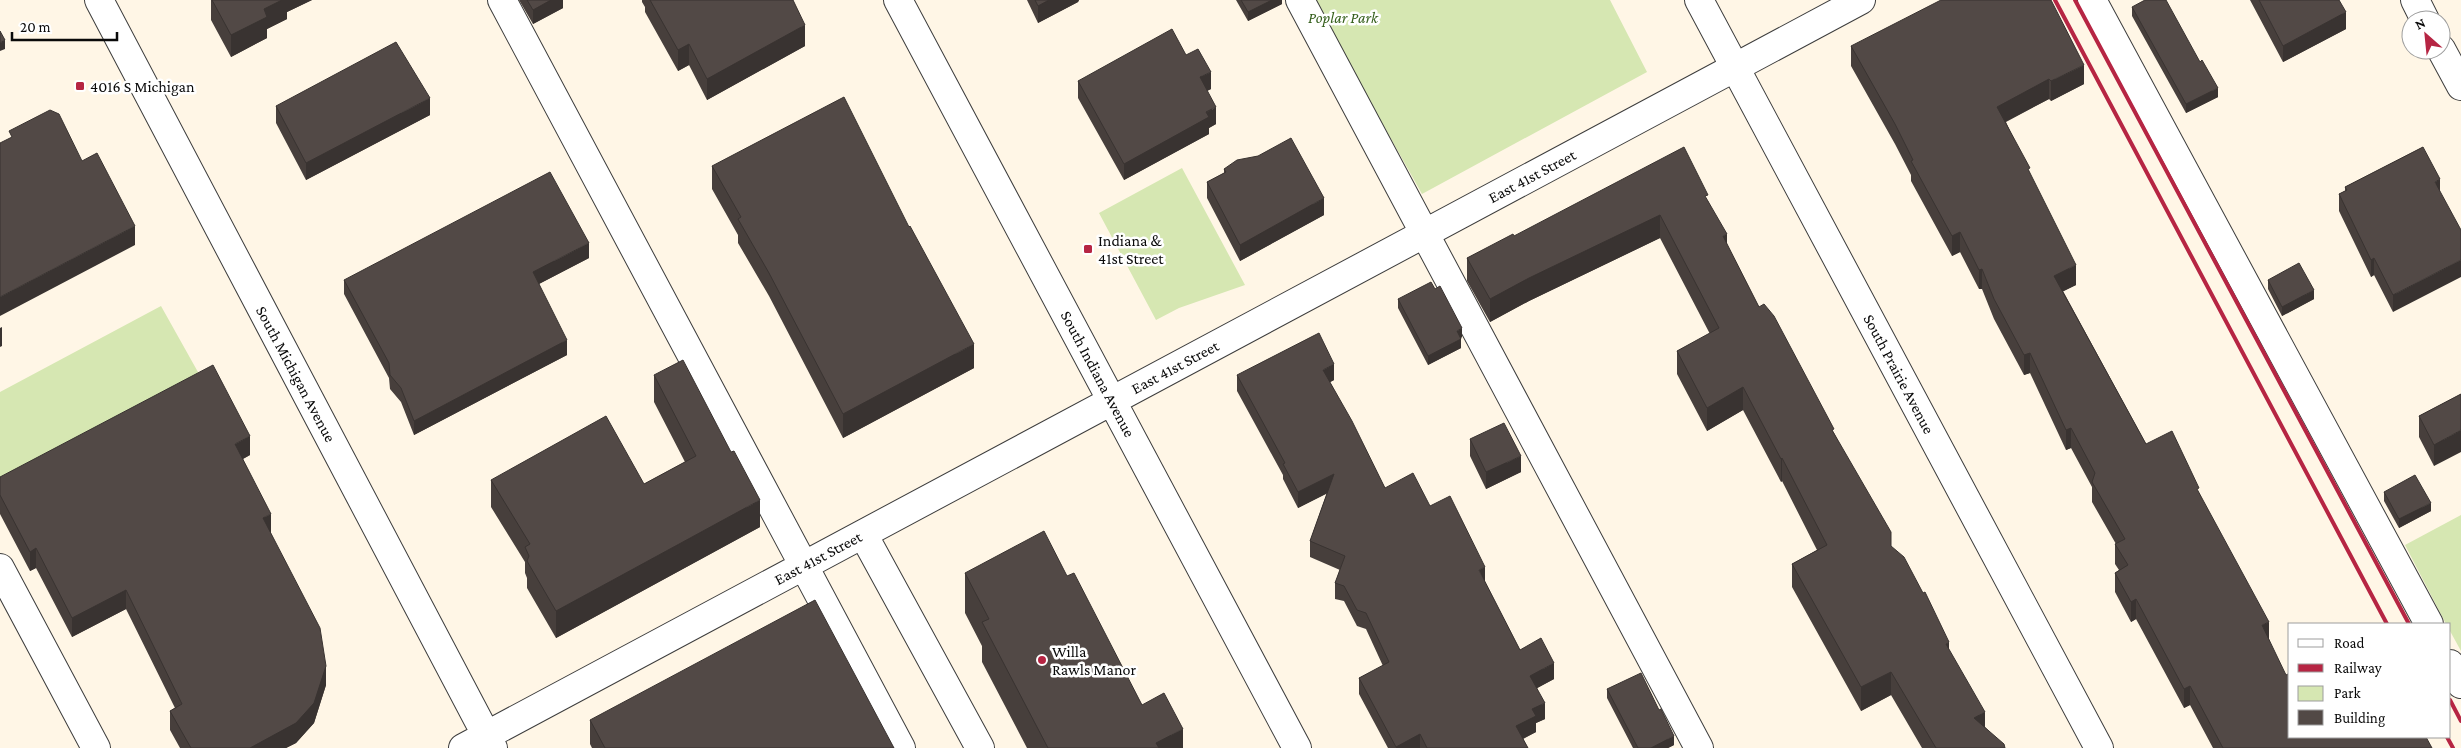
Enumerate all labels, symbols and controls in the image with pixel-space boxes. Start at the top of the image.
park label: Poplar Park [1308,9,1379,27]
scale bar [12,10,118,42]
north arrow [2401,10,2451,60]
text: N [2412,14,2428,33]
text: 20 m [20,19,51,35]
place label: 4016 S Michigan [90,78,195,96]
marker: 4016 S Michigan [74,80,86,92]
street label: East 41st Street [1486,146,1579,206]
place label: Indiana & 41st Street [1098,232,1164,267]
marker: Indiana & 41st Street [1082,243,1094,255]
street label: South Michigan Avenue [252,303,339,445]
street label: South Indiana Avenue [1058,308,1138,440]
street label: South Prairie Avenue [1860,311,1938,437]
street label: East 41st Street [1129,337,1222,397]
street label: East 41st Street [772,528,865,588]
legend [2288,623,2451,738]
text: Road [2334,635,2365,651]
place label: Willa Rawls Manor [1052,643,1137,678]
marker: Willa Rawls Manor [1036,654,1048,666]
text: Railway [2334,660,2382,677]
text: Park [2334,685,2361,701]
text: Building [2334,710,2385,727]

